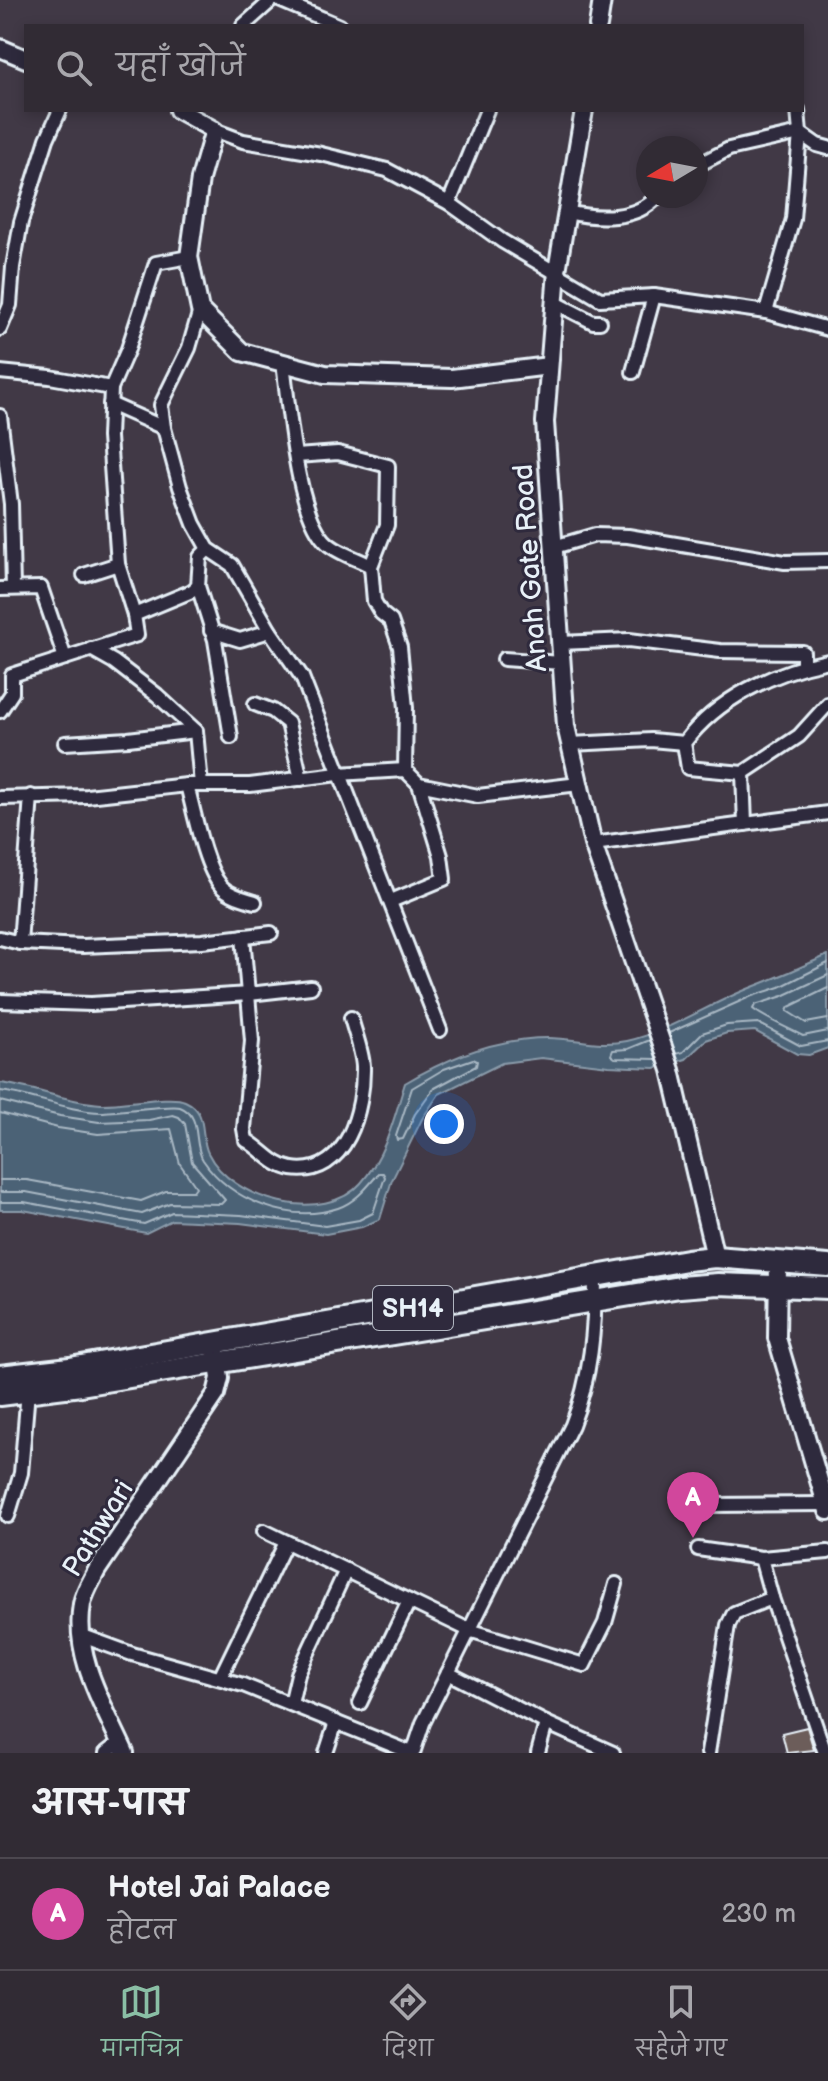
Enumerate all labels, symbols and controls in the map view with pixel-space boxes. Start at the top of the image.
search box [24,24,804,112]
icon: search [52,46,96,90]
text: यहाँ खोजें [116,49,245,85]
north arrow [636,136,708,208]
street label: Anah Gate Road [507,463,554,673]
your location [424,1104,464,1144]
road number: SH14 [373,1286,453,1330]
pin: A [667,1472,719,1538]
street label: Pathwari [56,1475,141,1583]
text: आस-पास [32,1783,188,1824]
text: Hotel Jai Palace [108,1870,330,1906]
text: A [50,1899,66,1930]
text: 230 m [721,1899,796,1930]
text: होटल [108,1916,176,1947]
tab: मानचित्र [101,1980,182,2073]
tab: दिशा [384,1980,433,2073]
tab: सहेजे गए [635,1980,727,2073]

